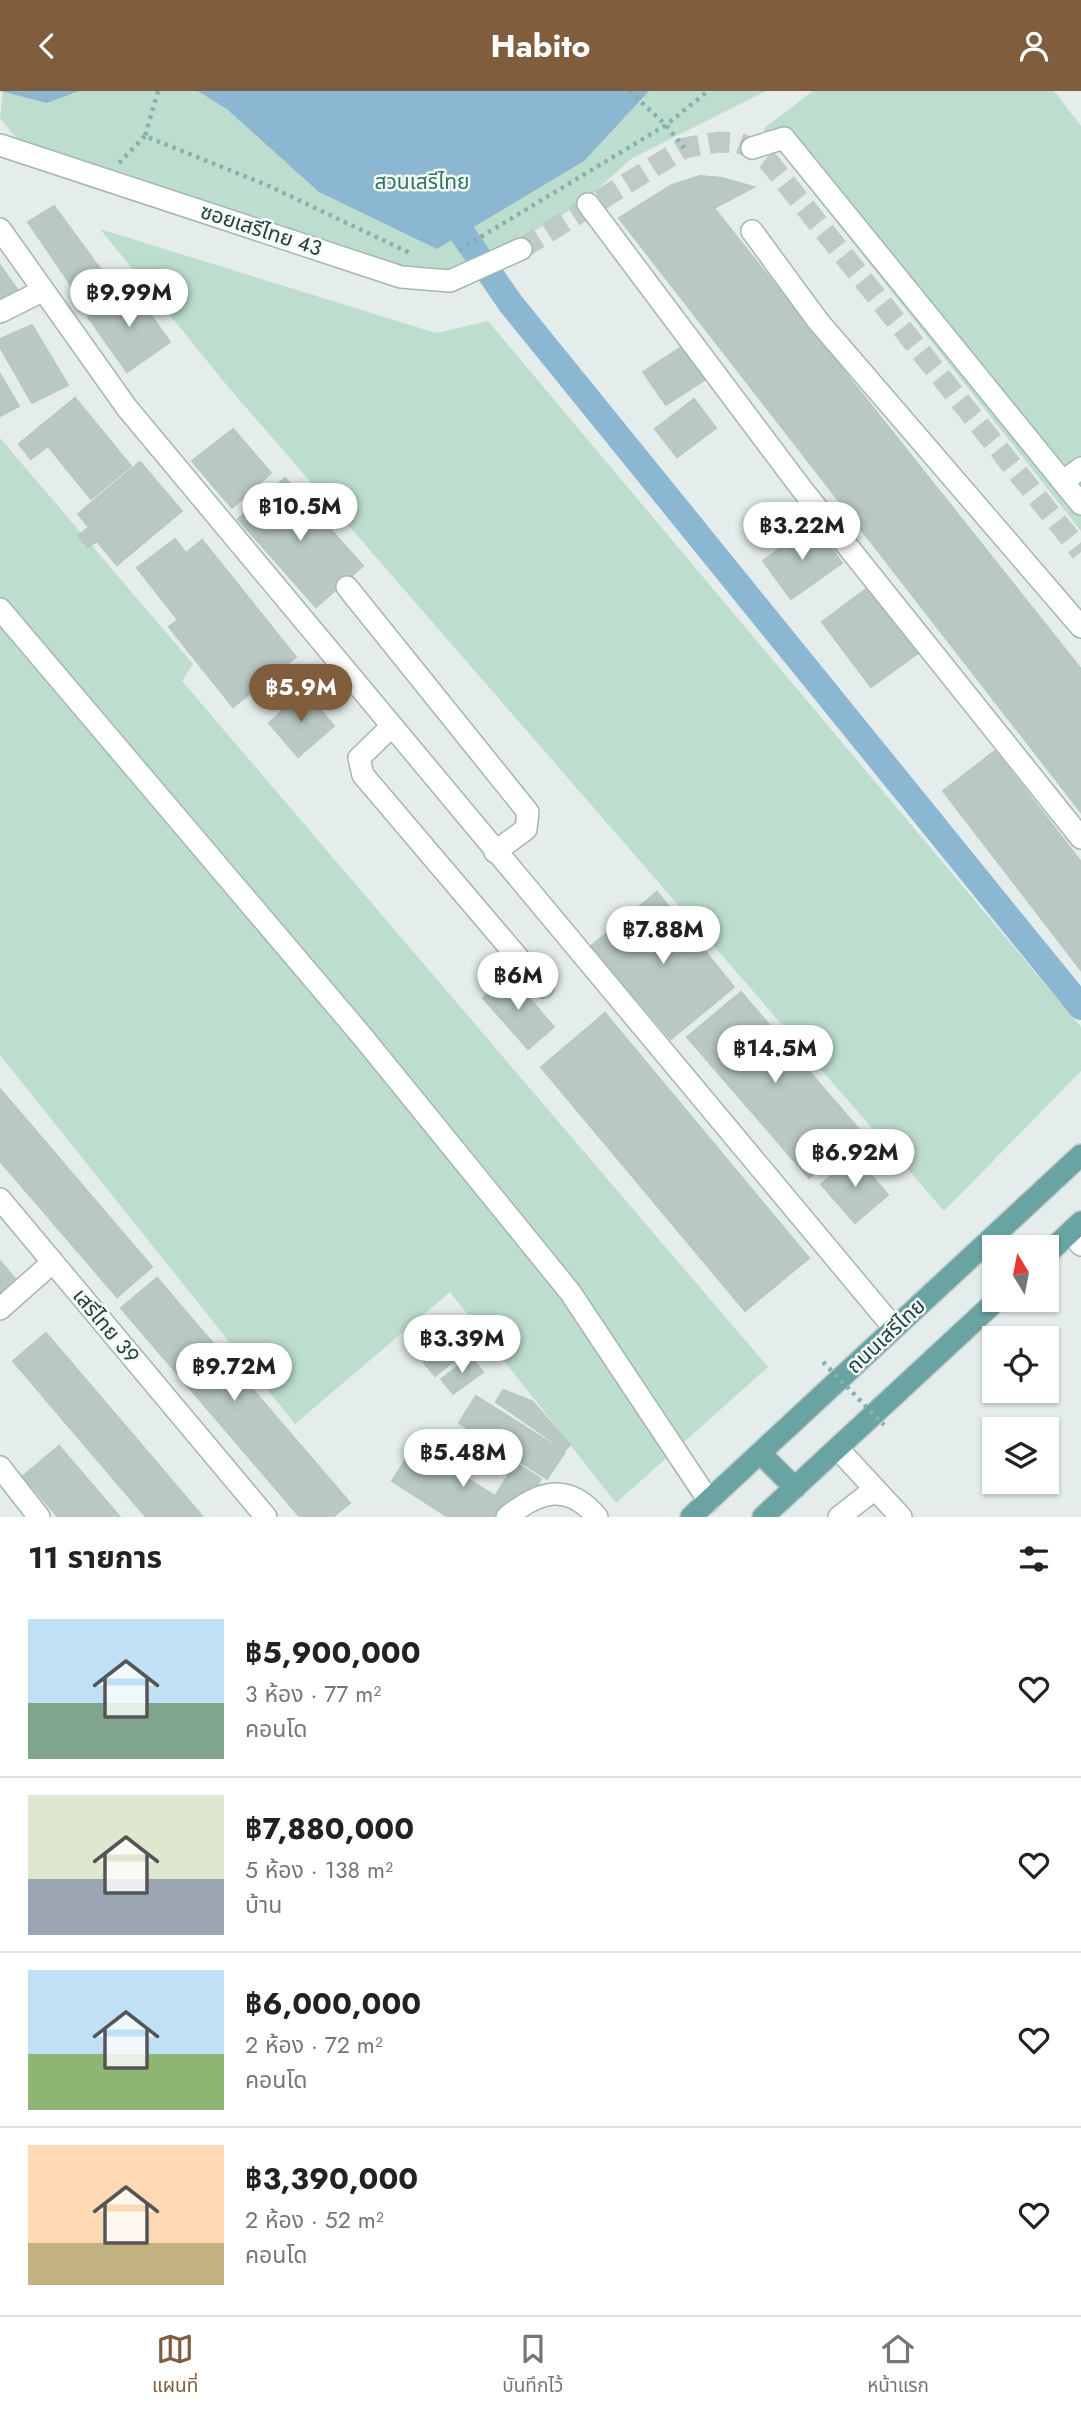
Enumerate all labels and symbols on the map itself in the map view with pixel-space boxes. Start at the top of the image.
park label: สวนเสรีไทย [374,167,470,197]
street label: ซอยเสรีไทย 43 [196,196,326,264]
pin: ฿9.99M [72,269,186,329]
pin: ฿10.5M [243,483,357,543]
pin: ฿3.22M [745,503,859,562]
pin: ฿5.9M [252,665,350,724]
pin: ฿7.88M [606,907,720,966]
pin: ฿6M [484,953,552,1012]
pin: ฿14.5M [718,1025,832,1085]
pin: ฿6.92M [798,1129,912,1189]
north arrow [982,1235,1059,1313]
street label: เสรีไทย 39 [66,1282,146,1370]
street label: ถนนเสรีไทย [840,1292,932,1380]
pin: ฿3.39M [405,1315,519,1375]
pin: ฿9.72M [177,1343,291,1403]
pin: ฿5.48M [406,1429,520,1489]

